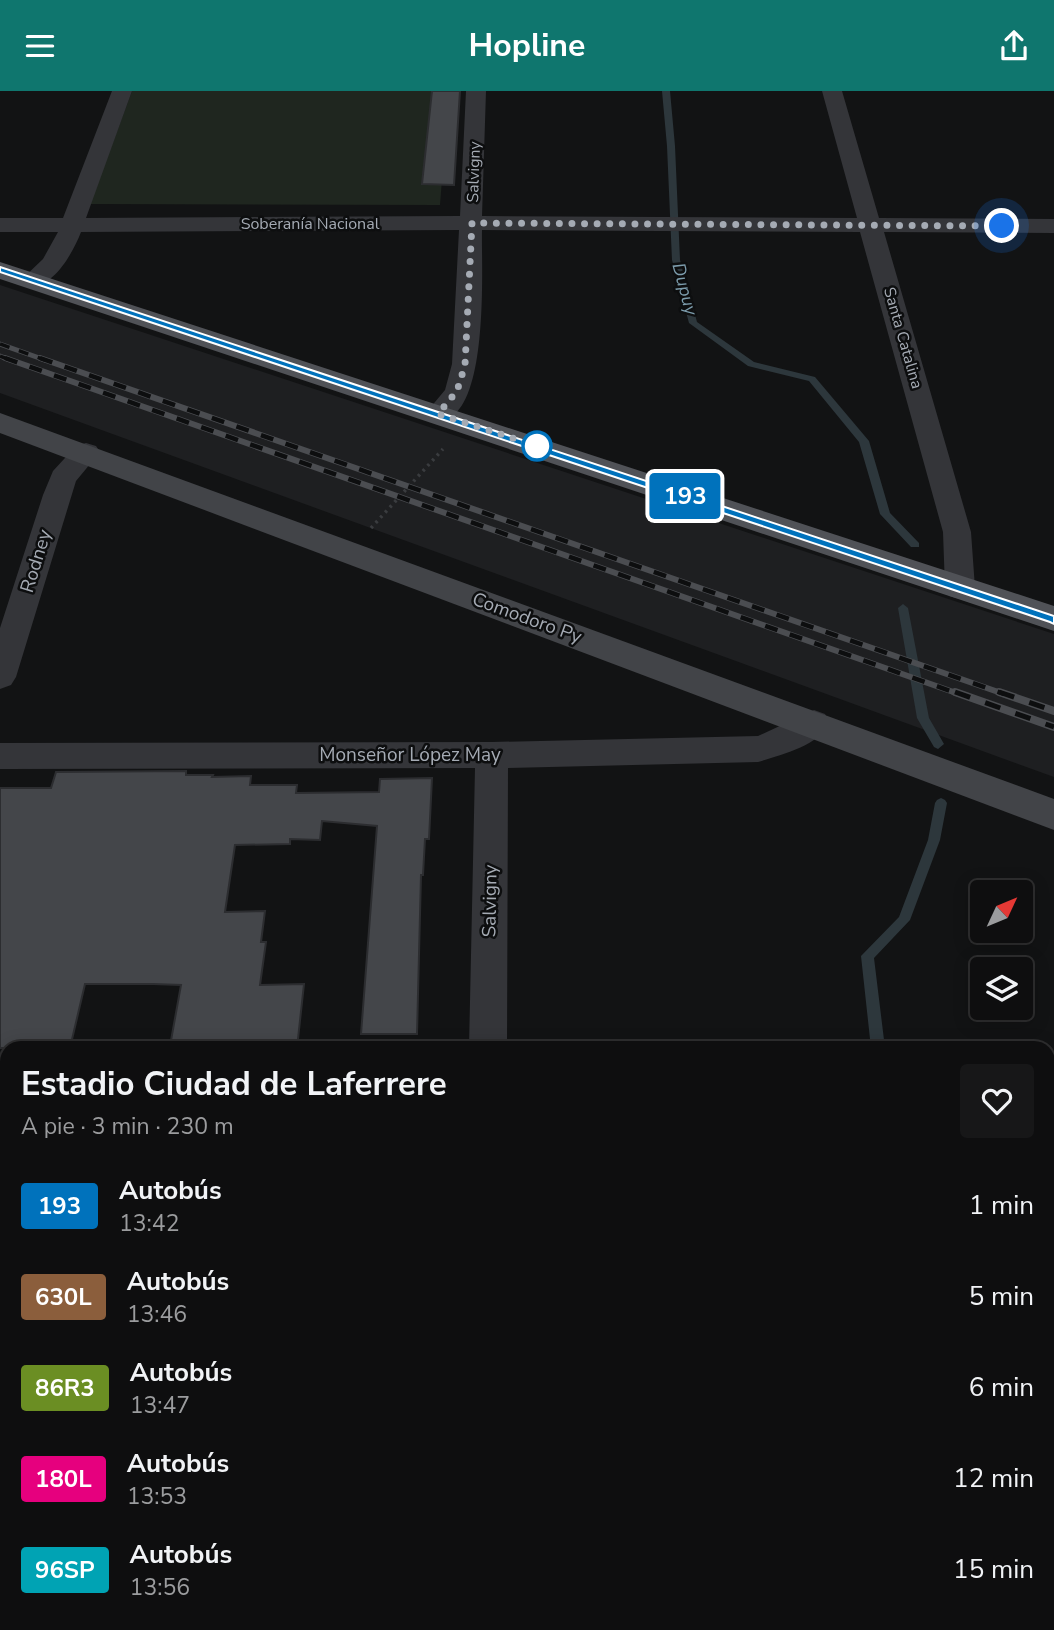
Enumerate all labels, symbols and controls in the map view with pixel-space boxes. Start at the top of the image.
text: Hopline [469,24,585,67]
icon: menu [21,27,59,65]
icon: share [995,27,1033,65]
street label: Salvigny [462,140,486,203]
your location [984,208,1019,243]
street label: Soberanía Nacional [241,213,380,235]
water label: Dupuy [667,260,704,319]
street label: Santa Catalina [878,285,928,391]
unlabelled marker [522,431,552,461]
line badge: 193 [645,473,725,519]
text: 193 [663,480,707,512]
street label: Rodney [14,526,58,596]
street label: Comodoro Py [468,586,586,650]
street label: Monseñor López May [319,742,501,768]
street label: Salvigny [476,864,504,938]
north arrow [970,880,1032,943]
map controls [970,880,1033,1020]
button: layers [970,957,1033,1020]
text: Estadio Ciudad de Laferrere [21,1062,447,1107]
button: heart [960,1064,1034,1138]
text: A pie · 3 min · 230 m [21,1111,234,1142]
text: Autobús [119,1173,222,1208]
text: 1 min [969,1188,1034,1223]
text: 193 [38,1190,81,1222]
text: 13:42 [119,1208,179,1239]
text: Autobús [127,1264,229,1299]
text: 5 min [969,1279,1034,1314]
text: 630L [35,1281,92,1313]
text: 13:46 [127,1299,187,1330]
text: Autobús [130,1355,232,1390]
text: 6 min [969,1370,1034,1405]
text: 86R3 [35,1372,95,1404]
text: 13:47 [130,1390,190,1421]
text: Autobús [127,1446,229,1481]
text: 12 min [953,1461,1034,1496]
text: 180L [35,1463,92,1495]
text: 13:53 [127,1481,187,1512]
text: Autobús [130,1537,232,1572]
text: 15 min [953,1552,1034,1587]
text: 96SP [35,1554,95,1586]
text: 13:56 [130,1572,190,1603]

